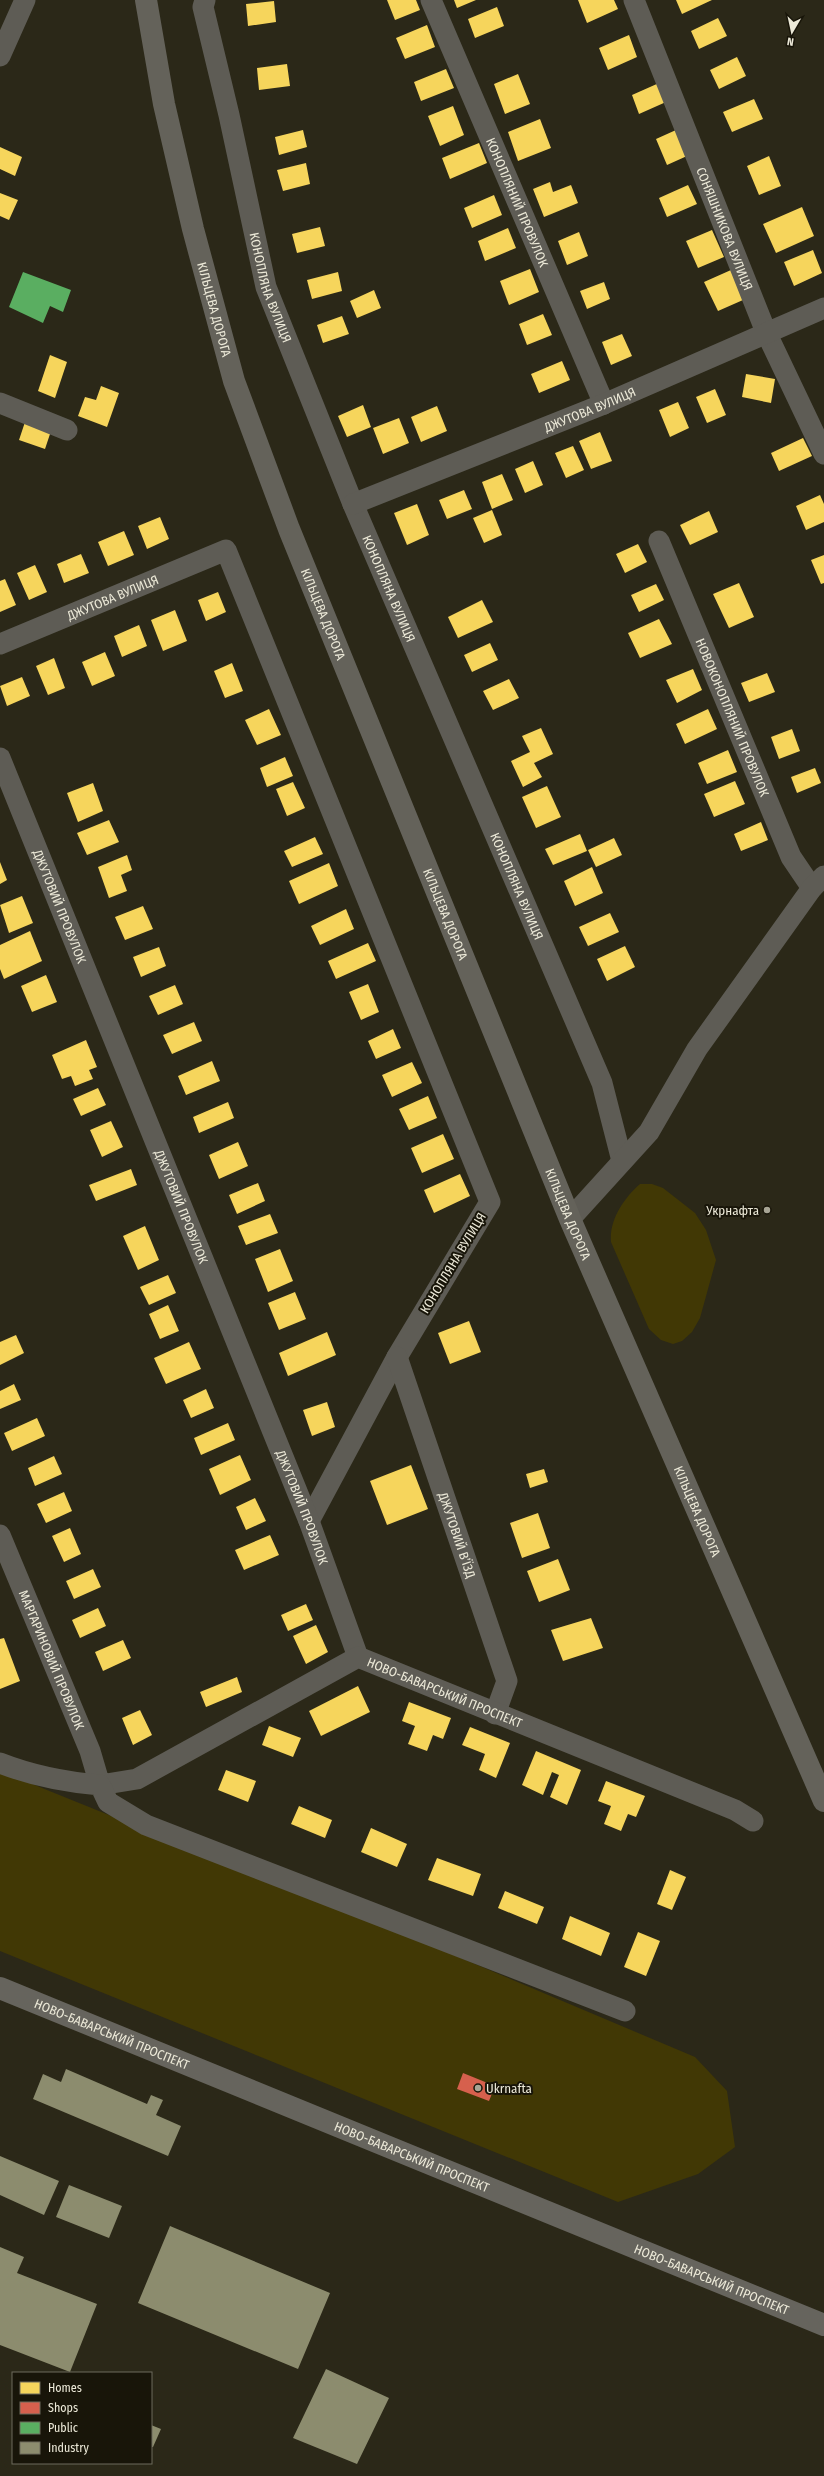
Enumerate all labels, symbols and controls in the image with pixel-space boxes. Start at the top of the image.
north arrow [772,12,812,52]
text: N [786,34,795,48]
street label: КОНОПЛЯНИЙ ПРОВУЛОК [483,135,552,269]
street label: СОНЯШНИКОВА ВУЛИЦЯ [694,165,756,292]
street label: КОНОПЛЯНА ВУЛИЦЯ [247,231,295,345]
street label: КІЛЬЦЕВА ДОРОГА [195,260,235,358]
street label: ДЖУТОВА ВУЛИЦЯ [541,384,638,435]
street label: КОНОПЛЯНА ВУЛИЦЯ [360,533,419,644]
street label: КІЛЬЦЕВА ДОРОГА [298,566,349,662]
street label: ДЖУТОВА ВУЛИЦЯ [64,572,160,623]
street label: НОВОКОНОПЛЯНИЙ ПРОВУЛОК [693,636,772,799]
street label: КОНОПЛЯНА ВУЛИЦЯ [488,830,547,942]
street label: ДЖУТОВИЙ ПРОВУЛОК [30,846,90,965]
street label: КІЛЬЦЕВА ДОРОГА [420,866,471,962]
street label: ДЖУТОВИЙ ПРОВУЛОК [152,1147,211,1266]
street label: КІЛЬЦЕВА ДОРОГА [543,1166,594,1262]
place label: Укрнафта [705,1203,759,1218]
marker: Укрнафта [762,1205,772,1215]
street label: КОНОПЛЯНА ВУЛИЦЯ [417,1210,489,1316]
street label: ДЖУТОВИЙ ПРОВУЛОК [273,1447,332,1566]
street label: КІЛЬЦЕВА ДОРОГА [671,1463,724,1559]
street label: ДЖУТОВИЙ В’ЇЗД [436,1489,479,1580]
street label: МАРГАРИНОВИЙ ПРОВУЛОК [16,1588,88,1732]
street label: НОВО-БАВАРСЬКИЙ ПРОСПЕКТ [365,1654,524,1730]
street label: НОВО-БАВАРСЬКИЙ ПРОСПЕКТ [32,1995,192,2072]
place label: Ukrnafta [486,2081,532,2096]
marker: Ukrnafta [473,2083,483,2093]
street label: НОВО-БАВАРСЬКИЙ ПРОСПЕКТ [332,2118,492,2195]
street label: НОВО-БАВАРСЬКИЙ ПРОСПЕКТ [632,2241,791,2317]
legend [12,2372,152,2464]
text: Homes [48,2381,82,2395]
text: Shops [48,2401,78,2415]
text: Public [48,2421,78,2435]
text: Industry [48,2441,89,2455]

